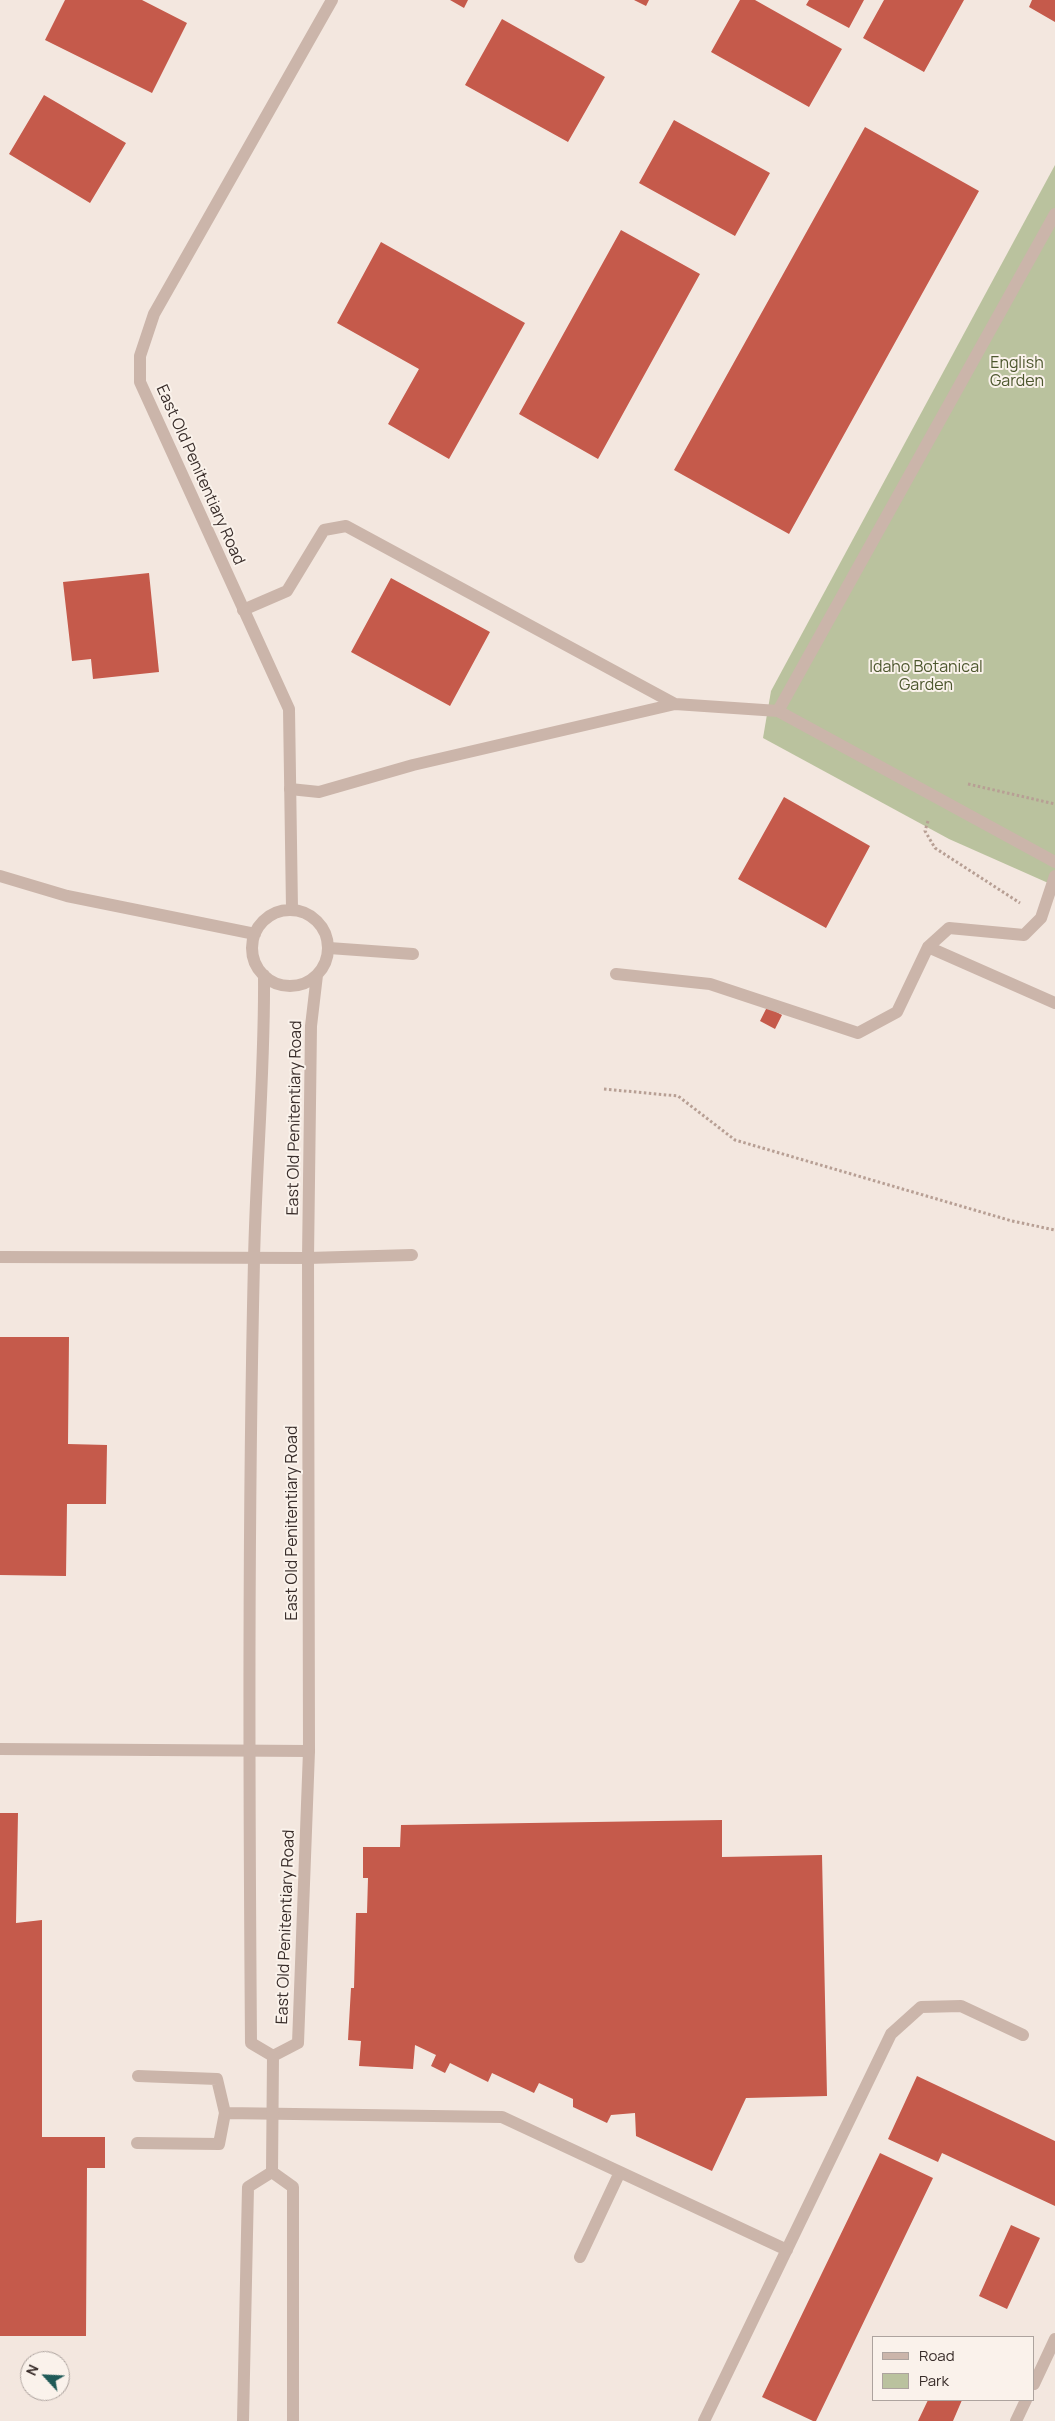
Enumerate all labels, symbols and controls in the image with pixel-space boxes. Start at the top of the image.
park label: English Garden [990,354,1044,392]
street label: East Old Penitentiary Road [152,382,248,568]
park label: Idaho Botanical Garden [869,658,983,696]
street label: East Old Penitentiary Road [284,1020,306,1216]
street label: East Old Penitentiary Road [283,1426,303,1620]
street label: East Old Penitentiary Road [273,1829,299,2025]
legend [872,2336,1035,2401]
text: Road [919,2345,955,2366]
north arrow [20,2351,70,2401]
text: N [21,2361,43,2378]
text: Park [919,2370,949,2391]

